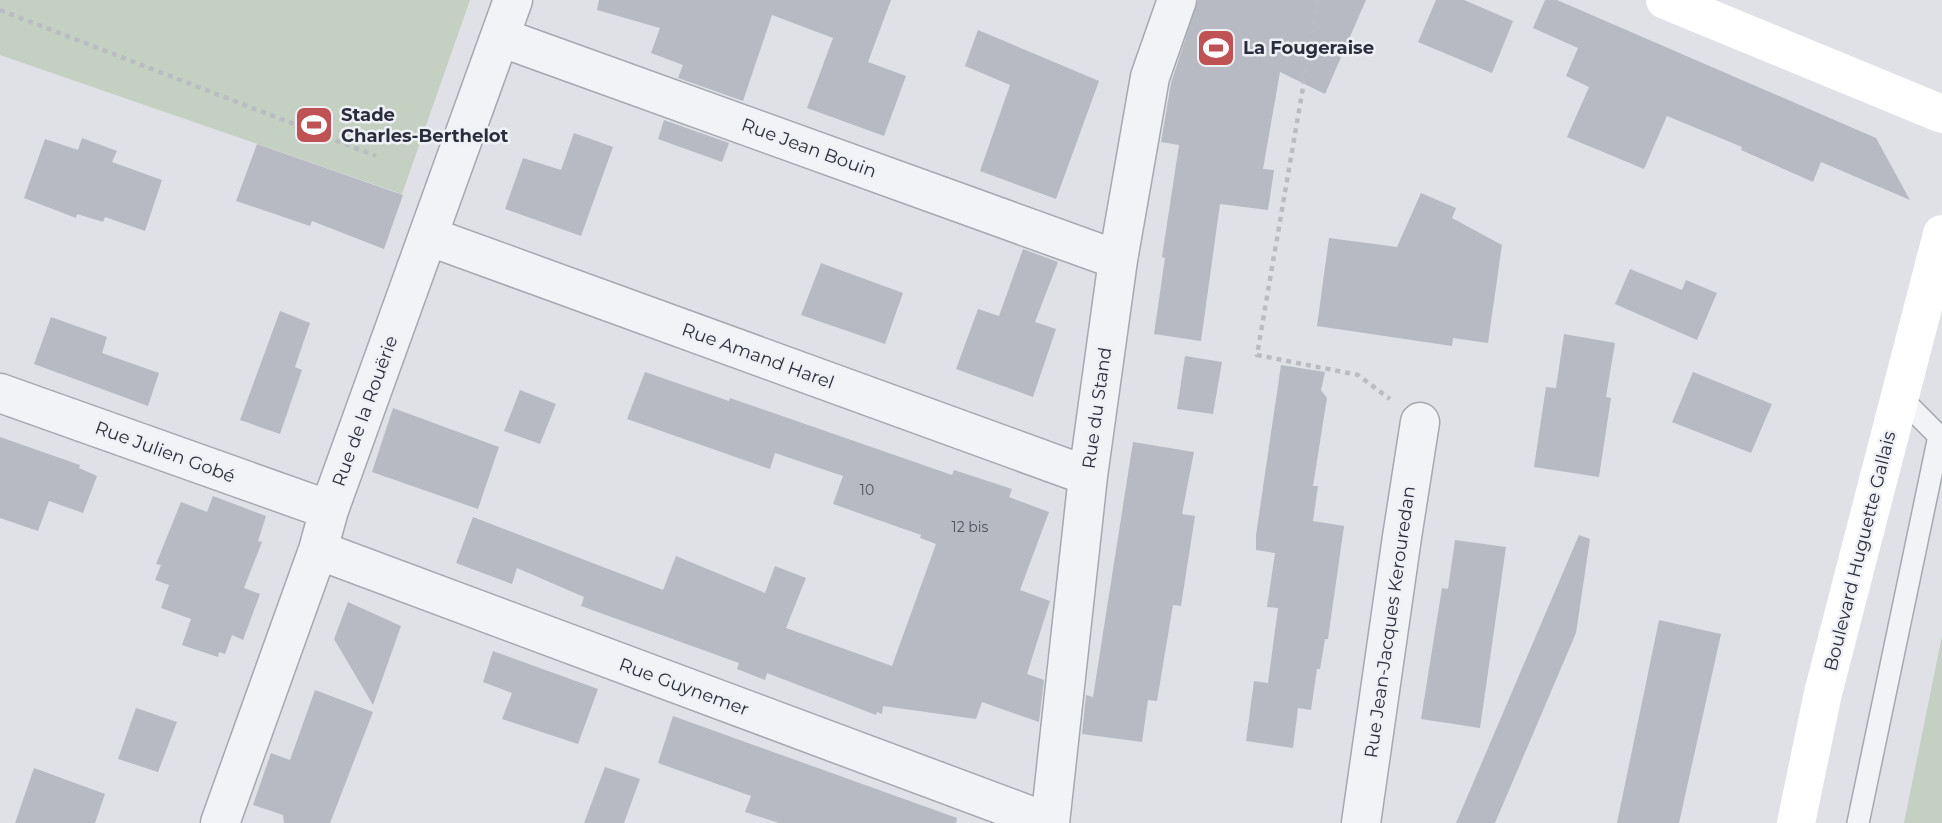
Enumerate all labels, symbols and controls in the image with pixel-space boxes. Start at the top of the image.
sports icon: La Fougeraise [1195,27,1237,69]
place label: La Fougeraise [1243,37,1374,59]
sports icon: Stade Charles-Berthelot [293,104,335,146]
place label: Stade Charles-Berthelot [341,104,509,147]
street label: Rue Jean Bouin [739,113,879,183]
street label: Rue Amand Harel [679,318,837,394]
street label: Rue de la Rouërie [328,333,403,489]
street label: Rue du Stand [1078,346,1116,470]
street label: Rue Julien Gobé [92,416,238,488]
street label: Boulevard Huguette Gallais [1820,429,1901,673]
house number: 10 [860,481,874,499]
street label: Rue Jean-Jacques Kerouredan [1360,485,1420,759]
house number: 12 bis [952,518,989,536]
street label: Rue Guynemer [616,653,752,721]

